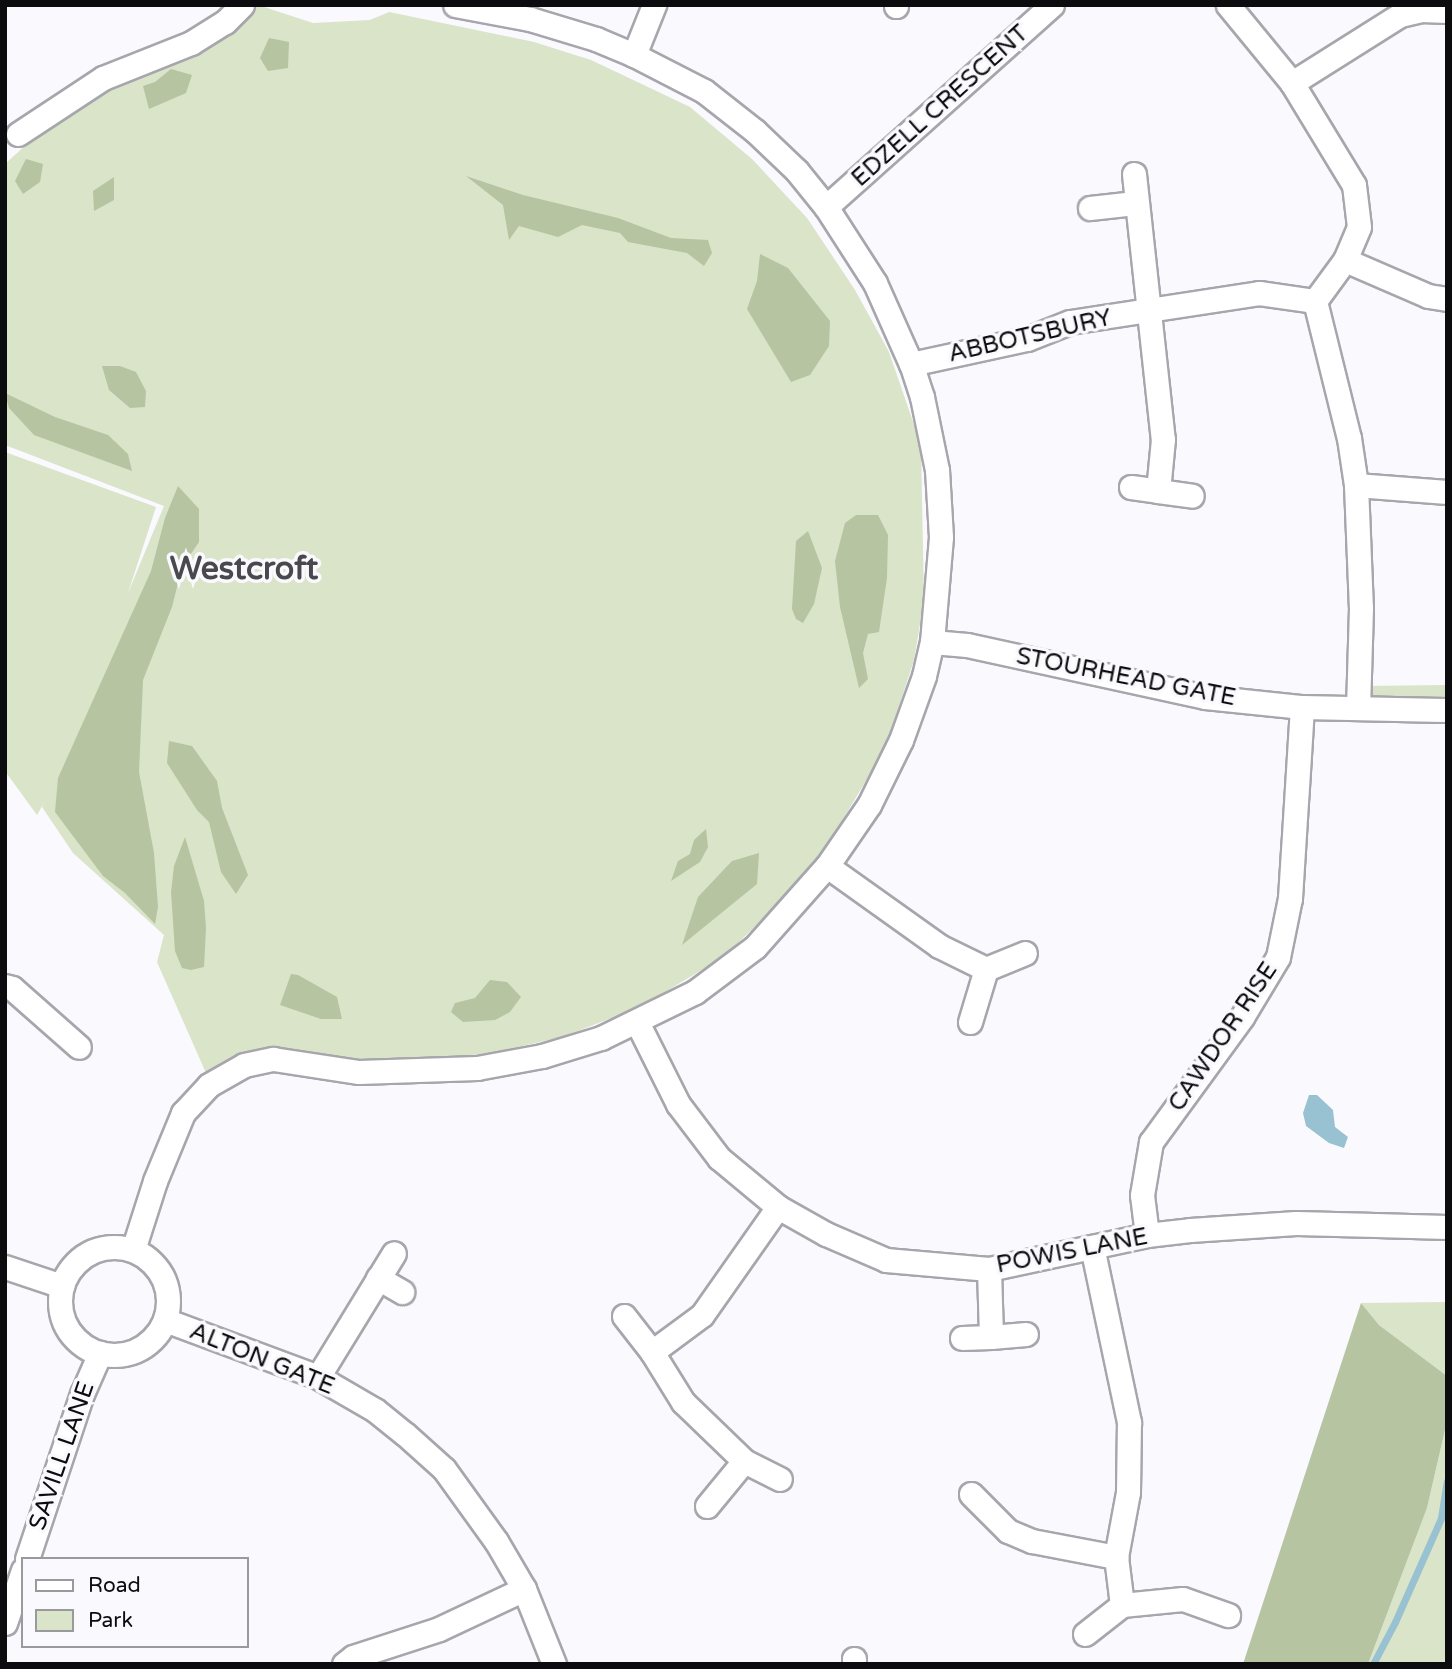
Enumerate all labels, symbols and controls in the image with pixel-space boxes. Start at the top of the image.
street label: EDZELL CRESCENT [846,19,1034,193]
street label: ABBOTSBURY [946,303,1114,369]
district label: Westcroft [170,550,318,588]
street label: STOURHEAD GATE [1014,642,1238,712]
street label: CAWDOR RISE [1162,957,1284,1117]
street label: POWIS LANE [994,1222,1150,1280]
street label: ALTON GATE [185,1317,339,1401]
street label: SAVILL LANE [23,1378,101,1534]
legend [21,1557,248,1648]
text: Road [88,1573,141,1598]
text: Park [88,1608,133,1633]

